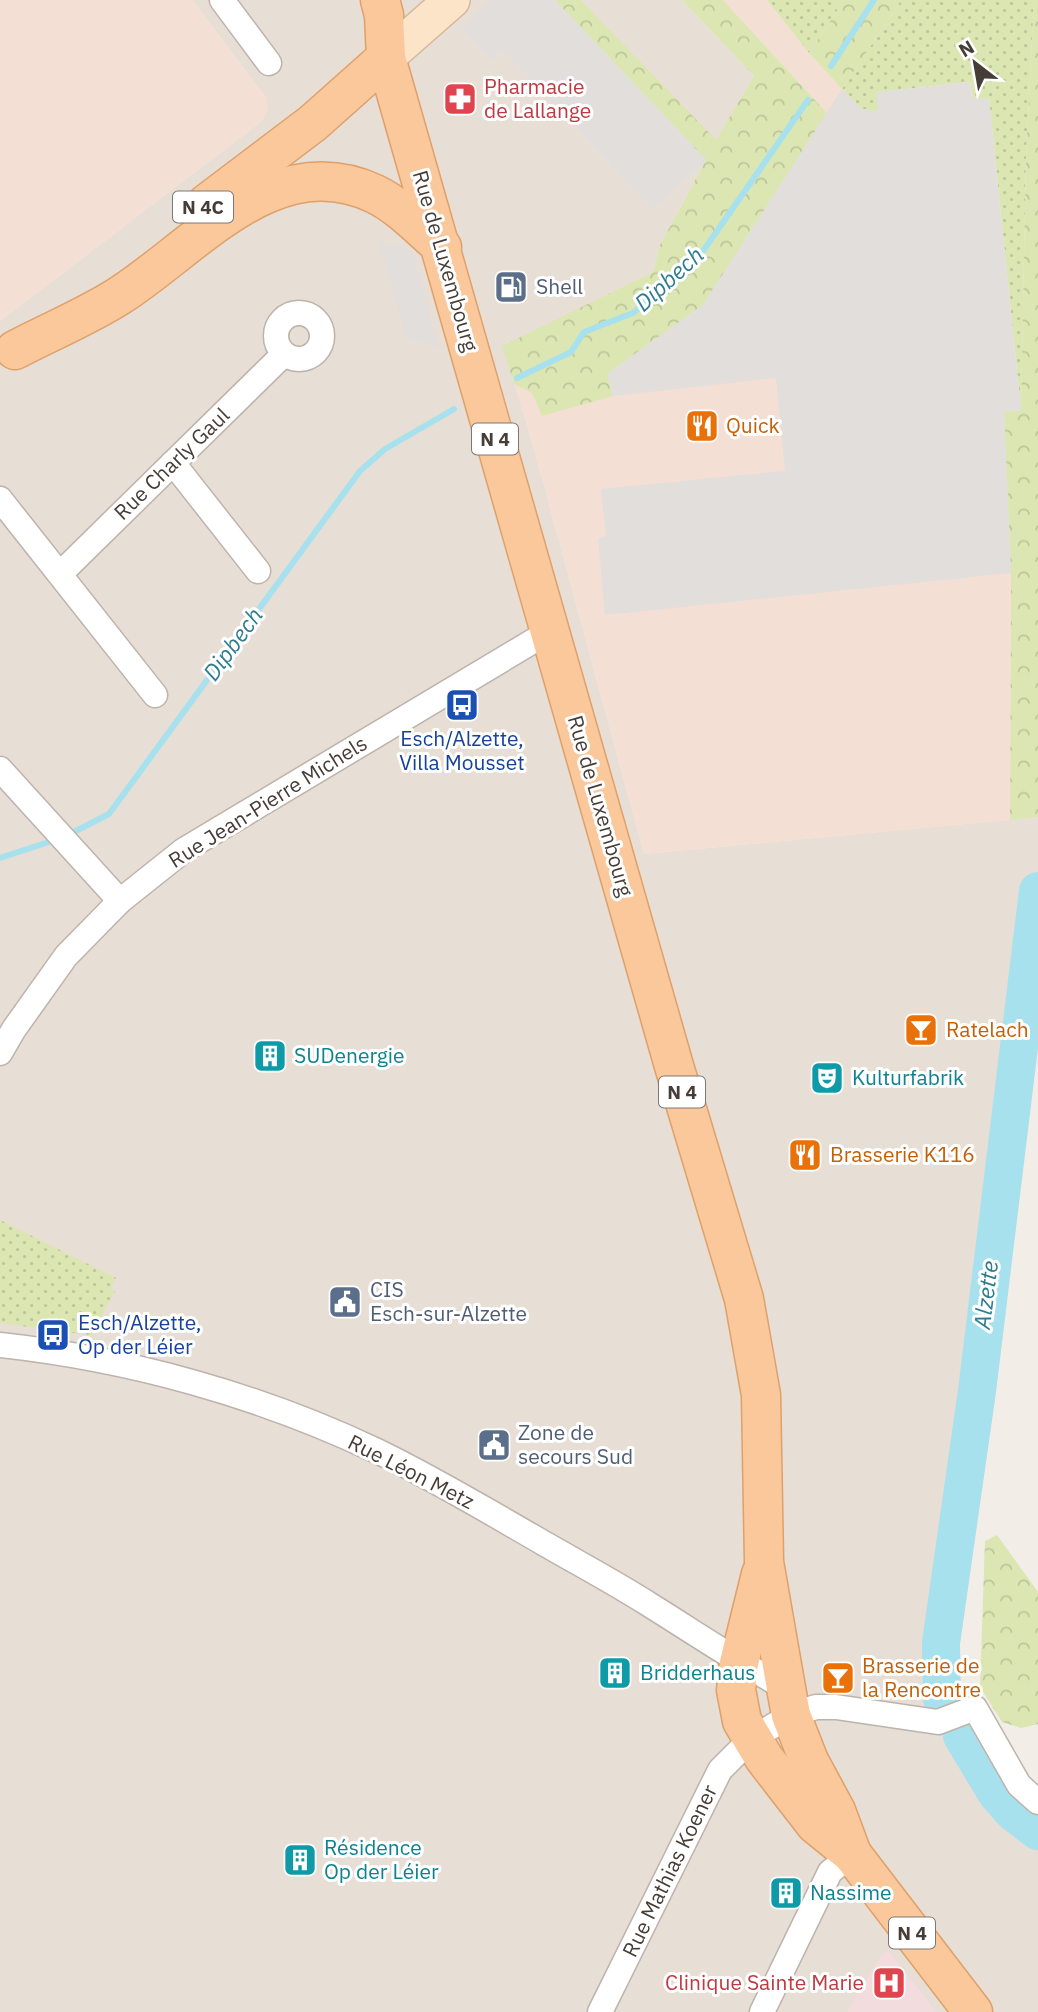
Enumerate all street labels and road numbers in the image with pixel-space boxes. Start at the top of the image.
street label: Rue de Luxembourg [407,167,485,355]
road number: N 4C [173,192,233,223]
street label: Rue Charly Gaul [108,401,235,525]
road number: N 4 [472,424,518,454]
street label: Rue de Luxembourg [562,712,640,900]
street label: Rue Jean-Pierre Michels [163,729,372,874]
road number: N 4 [659,1076,705,1108]
street label: Rue Léon Metz [344,1427,480,1515]
street label: Rue Mathias Koener [615,1780,723,1961]
road number: N 4 [889,1918,935,1949]

